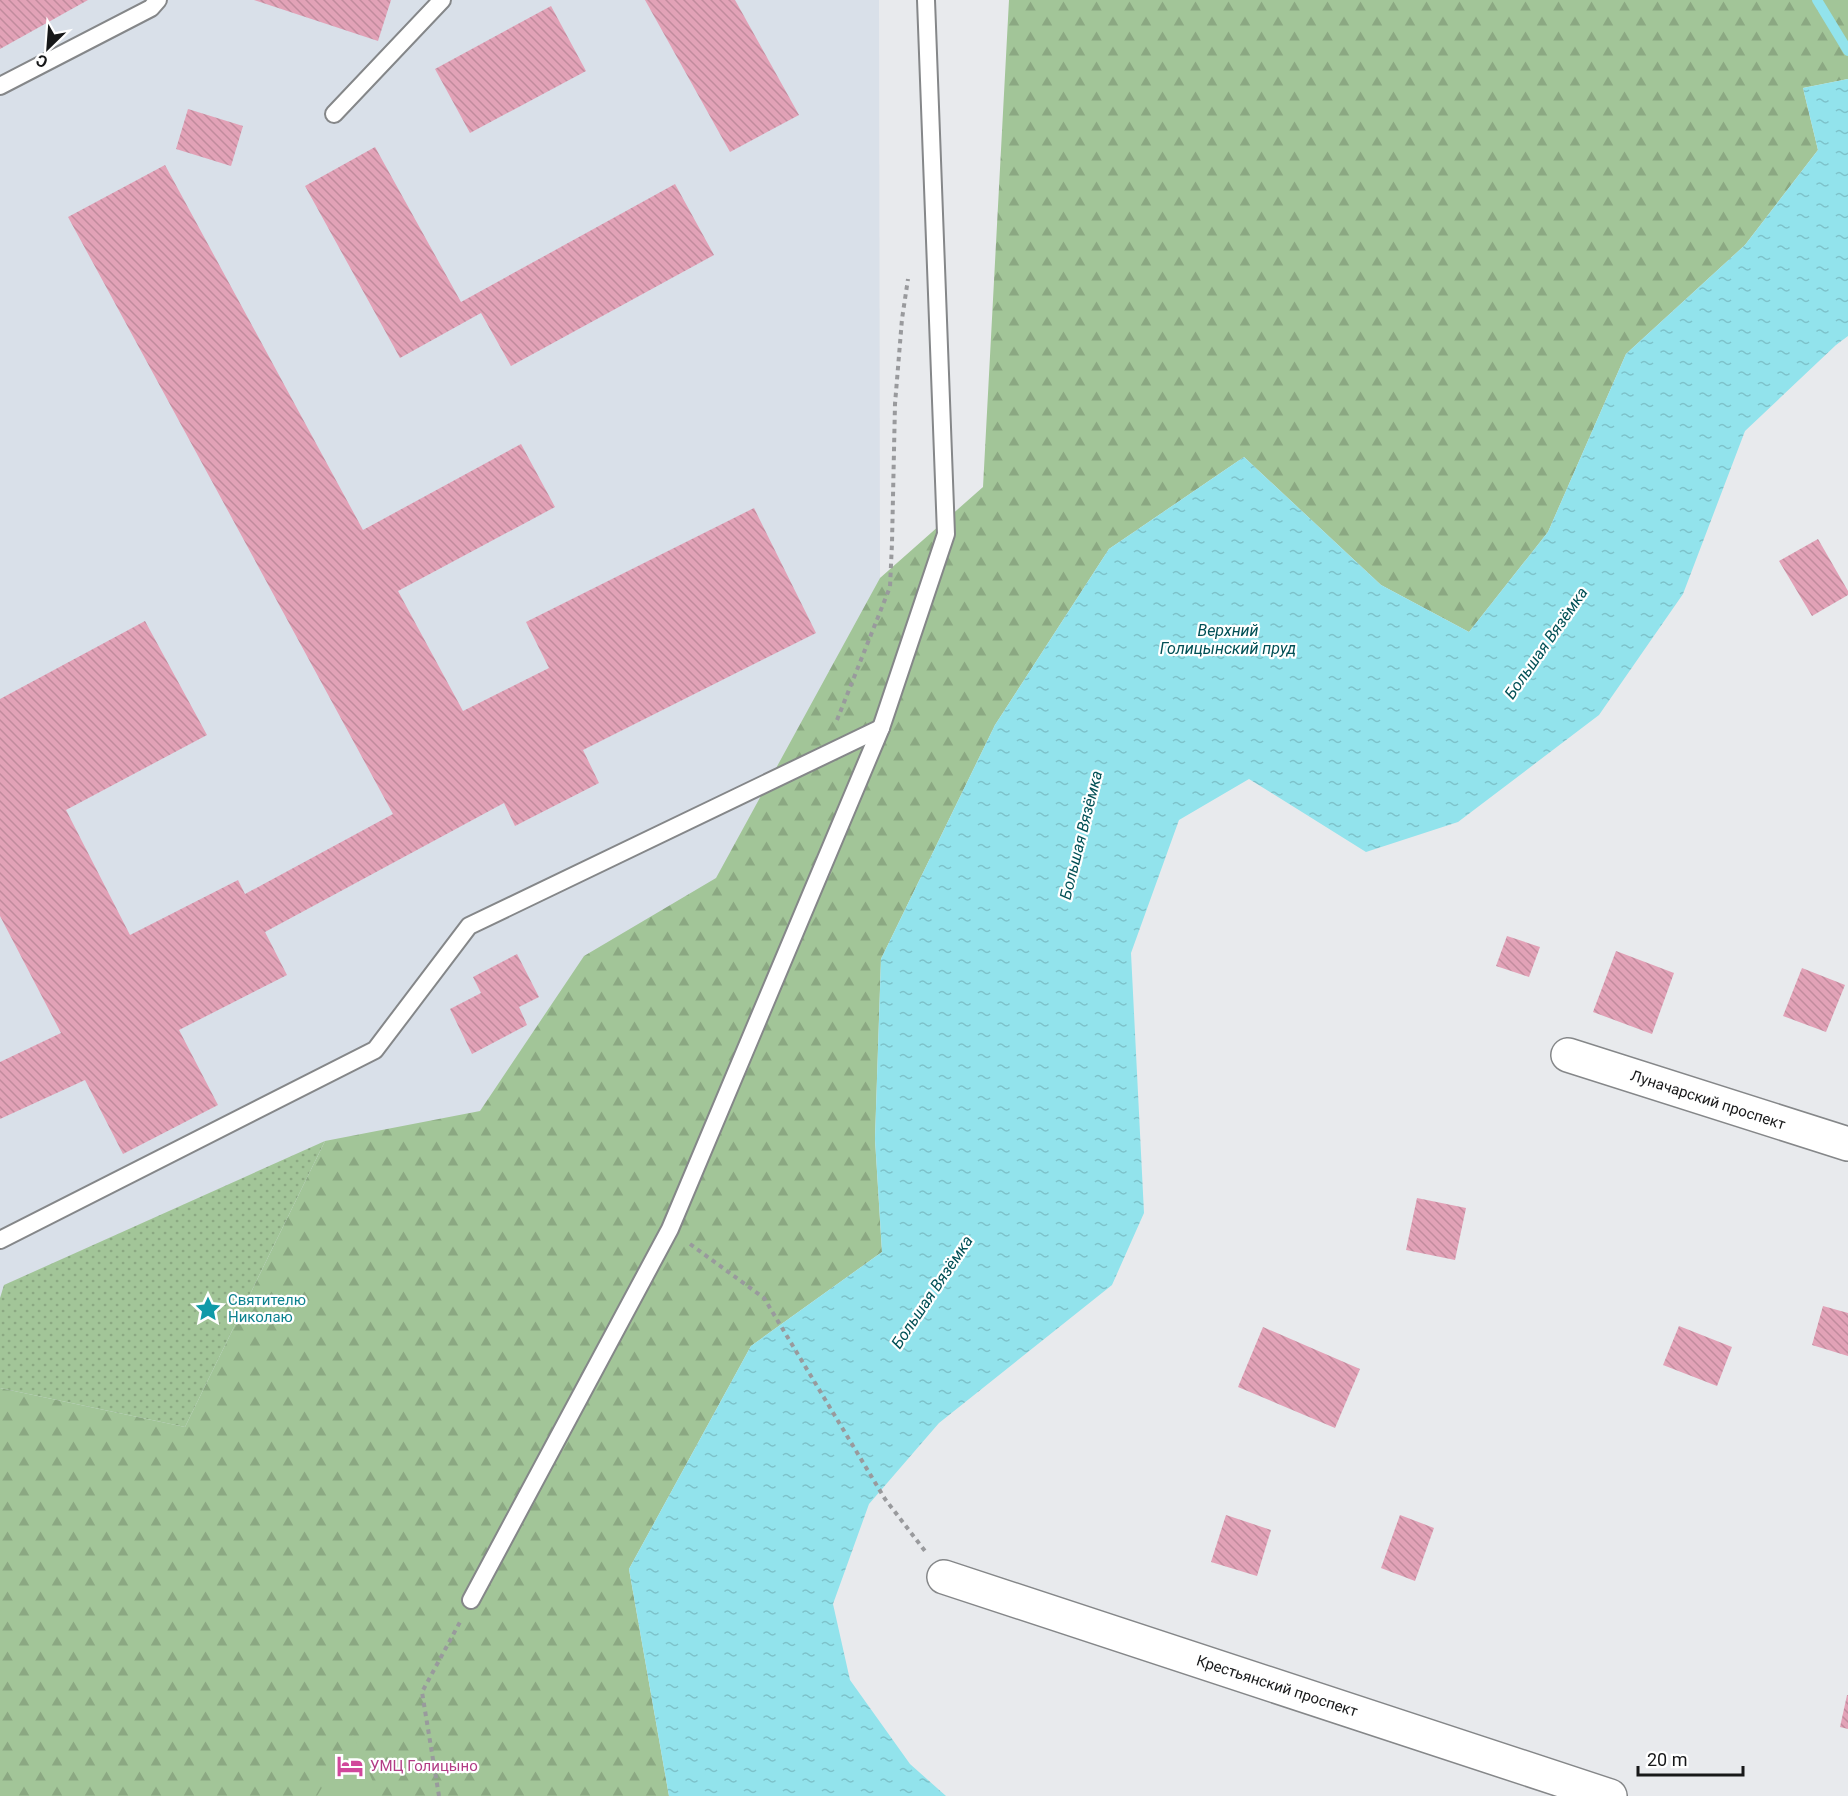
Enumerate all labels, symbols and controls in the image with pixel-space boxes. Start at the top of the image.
north arrow [18,18,78,78]
text: С [33,50,51,72]
water label: Большая Вязёмка [1500,583,1592,703]
water label: Верхний Голицынский пруд [1160,621,1296,658]
water label: Большая Вязёмка [1056,769,1106,901]
street label: Луначарский проспект [1628,1066,1788,1134]
water label: Большая Вязёмка [887,1232,977,1352]
place label: Святителю Николаю [228,1291,306,1326]
place icon: Святителю Николаю [193,1294,223,1324]
street label: Крестьянский проспект [1194,1651,1360,1721]
scale bar [1638,1739,1743,1777]
text: 20 m [1647,1749,1687,1770]
hotel icon: УМЦ Голицыно [335,1751,365,1781]
place label: УМЦ Голицыно [370,1757,478,1775]

